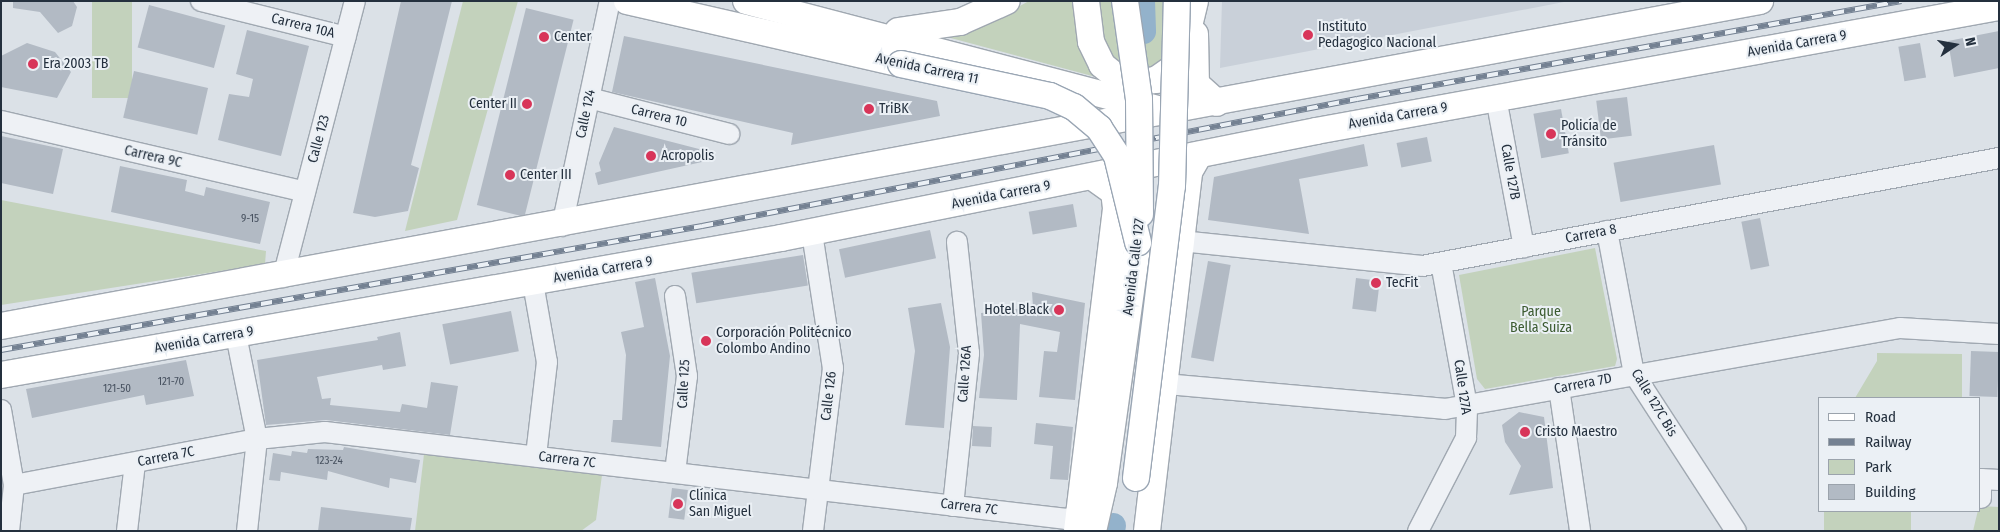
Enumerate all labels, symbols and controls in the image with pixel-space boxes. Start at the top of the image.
street label: Carrera 10A [270,10,336,42]
place label: Instituto Pedagogico Nacional [1318,19,1436,52]
north arrow [1930,20,1980,70]
street label: Avenida Carrera 9 [1746,27,1848,61]
place label: Center [554,29,591,45]
marker: Instituto Pedagogico Nacional [1302,29,1314,41]
marker: Center [538,31,550,43]
text: N [1961,36,1979,48]
street label: Avenida Carrera 11 [874,50,980,88]
place label: Era 2003 TB [43,56,108,72]
marker: Era 2003 TB [27,58,39,70]
street label: Calle 124 [573,88,599,140]
place label: Center II [469,96,517,112]
marker: Center II [521,98,533,110]
street label: Avenida Carrera 9 [1347,99,1449,133]
street label: Carrera 10 [629,101,689,131]
place label: TriBK [879,101,909,117]
marker: TriBK [863,103,875,115]
street label: Calle 123 [305,113,333,165]
place label: Policía de Tránsito [1561,118,1617,150]
marker: Policía de Tránsito [1545,128,1557,140]
street label: Carrera 9C [123,142,183,172]
street label: Calle 127B [1497,143,1523,201]
place label: Acropolis [661,148,714,164]
marker: Acropolis [645,150,657,162]
place label: Center III [520,167,572,183]
marker: Center III [504,169,516,181]
street label: Avenida Carrera 9 [950,177,1052,213]
house number: 9-15 [241,212,259,226]
street label: Avenida Calle 127 [1120,218,1148,316]
street label: Carrera 8 [1564,221,1618,247]
street label: Avenida Carrera 9 [552,253,654,287]
place label: TecFit [1386,275,1418,291]
marker: TecFit [1370,277,1382,289]
place label: Hotel Black [984,302,1049,318]
marker: Hotel Black [1053,304,1065,316]
park label: Parque Bella Suiza [1510,304,1572,336]
street label: Avenida Carrera 9 [153,323,255,357]
place label: Corporación Politécnico Colombo Andino [716,325,852,358]
marker: Corporación Politécnico Colombo Andino [700,335,712,347]
street label: Calle 126A [955,345,975,403]
street label: Calle 127A [1450,358,1474,416]
street label: Calle 125 [674,359,694,409]
street label: Calle 127C Bis [1627,366,1681,440]
street label: Calle 126 [818,370,840,422]
street label: Carrera 7D [1553,370,1613,398]
house number: 121-70 [158,375,184,389]
house number: 121-50 [103,382,131,396]
legend [1818,397,1980,512]
text: Road [1865,408,1896,426]
place label: Cristo Maestro [1535,424,1617,440]
marker: Cristo Maestro [1519,426,1531,438]
text: Railway [1865,433,1912,451]
street label: Carrera 7C [136,443,196,471]
street label: Carrera 7C [538,448,596,472]
house number: 123-24 [315,454,343,468]
text: Park [1865,458,1892,476]
text: Building [1865,483,1916,501]
place label: Clínica San Miguel [689,488,751,520]
street label: Carrera 7C [940,495,998,519]
marker: Clínica San Miguel [671,497,685,511]

